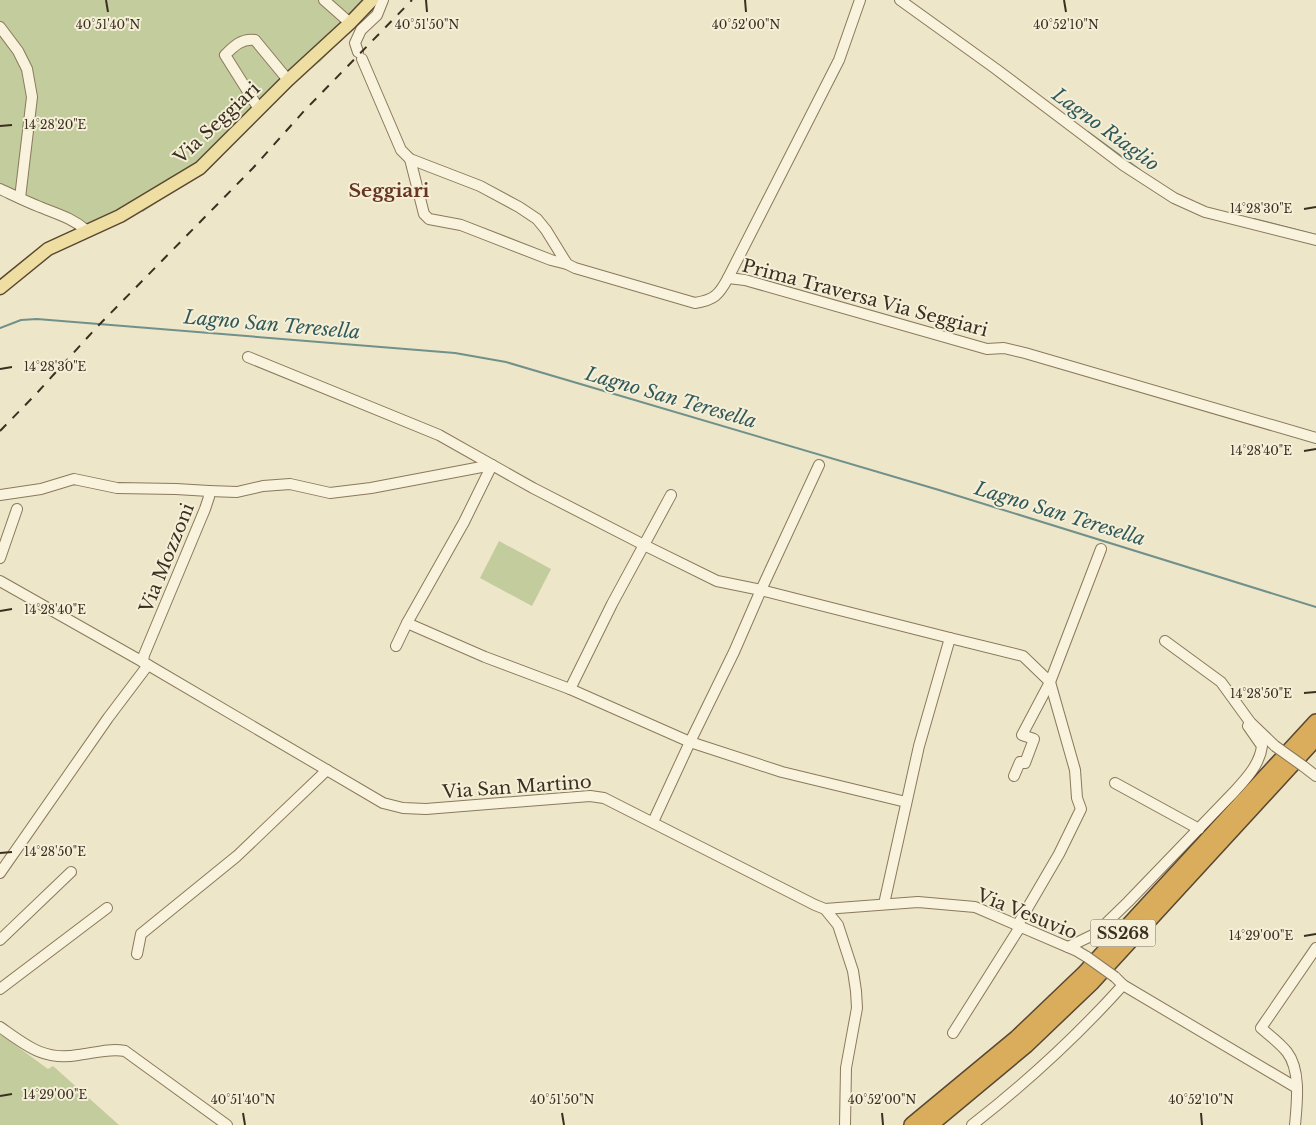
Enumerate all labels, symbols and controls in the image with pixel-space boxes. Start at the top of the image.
text: 40°51'40"N [76,17,140,32]
text: 40°51'50"N [395,17,459,32]
text: 40°52'00"N [712,17,780,32]
text: 40°52'10"N [1033,17,1099,32]
street label: Via Seggiari [169,78,264,169]
water label: Lagno Riaglio [1047,82,1164,176]
text: 14°28'20"E [24,117,87,132]
district label: Seggiari [349,179,430,202]
text: 14°28'30"E [1230,201,1293,216]
street label: Prima Traversa Via Seggiari [740,255,990,341]
water label: Lagno San Teresella [182,305,361,344]
text: 14°28'30"E [24,359,87,374]
water label: Lagno San Teresella [582,362,759,433]
text: 14°28'40"E [1230,443,1292,458]
water label: Lagno San Teresella [971,476,1148,550]
street label: Via Mozzoni [135,500,199,617]
text: 14°28'40"E [24,602,86,617]
text: 14°28'50"E [1230,686,1292,701]
street label: Via San Martino [441,771,592,803]
text: 14°28'50"E [24,844,86,859]
street label: Via Vesuvio [973,884,1080,944]
road number: SS268 [1090,920,1156,946]
text: 14°29'00"E [1229,928,1293,943]
text: 14°29'00"E [23,1087,87,1102]
text: 40°51'40"N [211,1092,275,1107]
text: 40°51'50"N [530,1092,594,1107]
text: 40°52'00"N [848,1092,916,1107]
text: 40°52'10"N [1168,1092,1234,1107]

